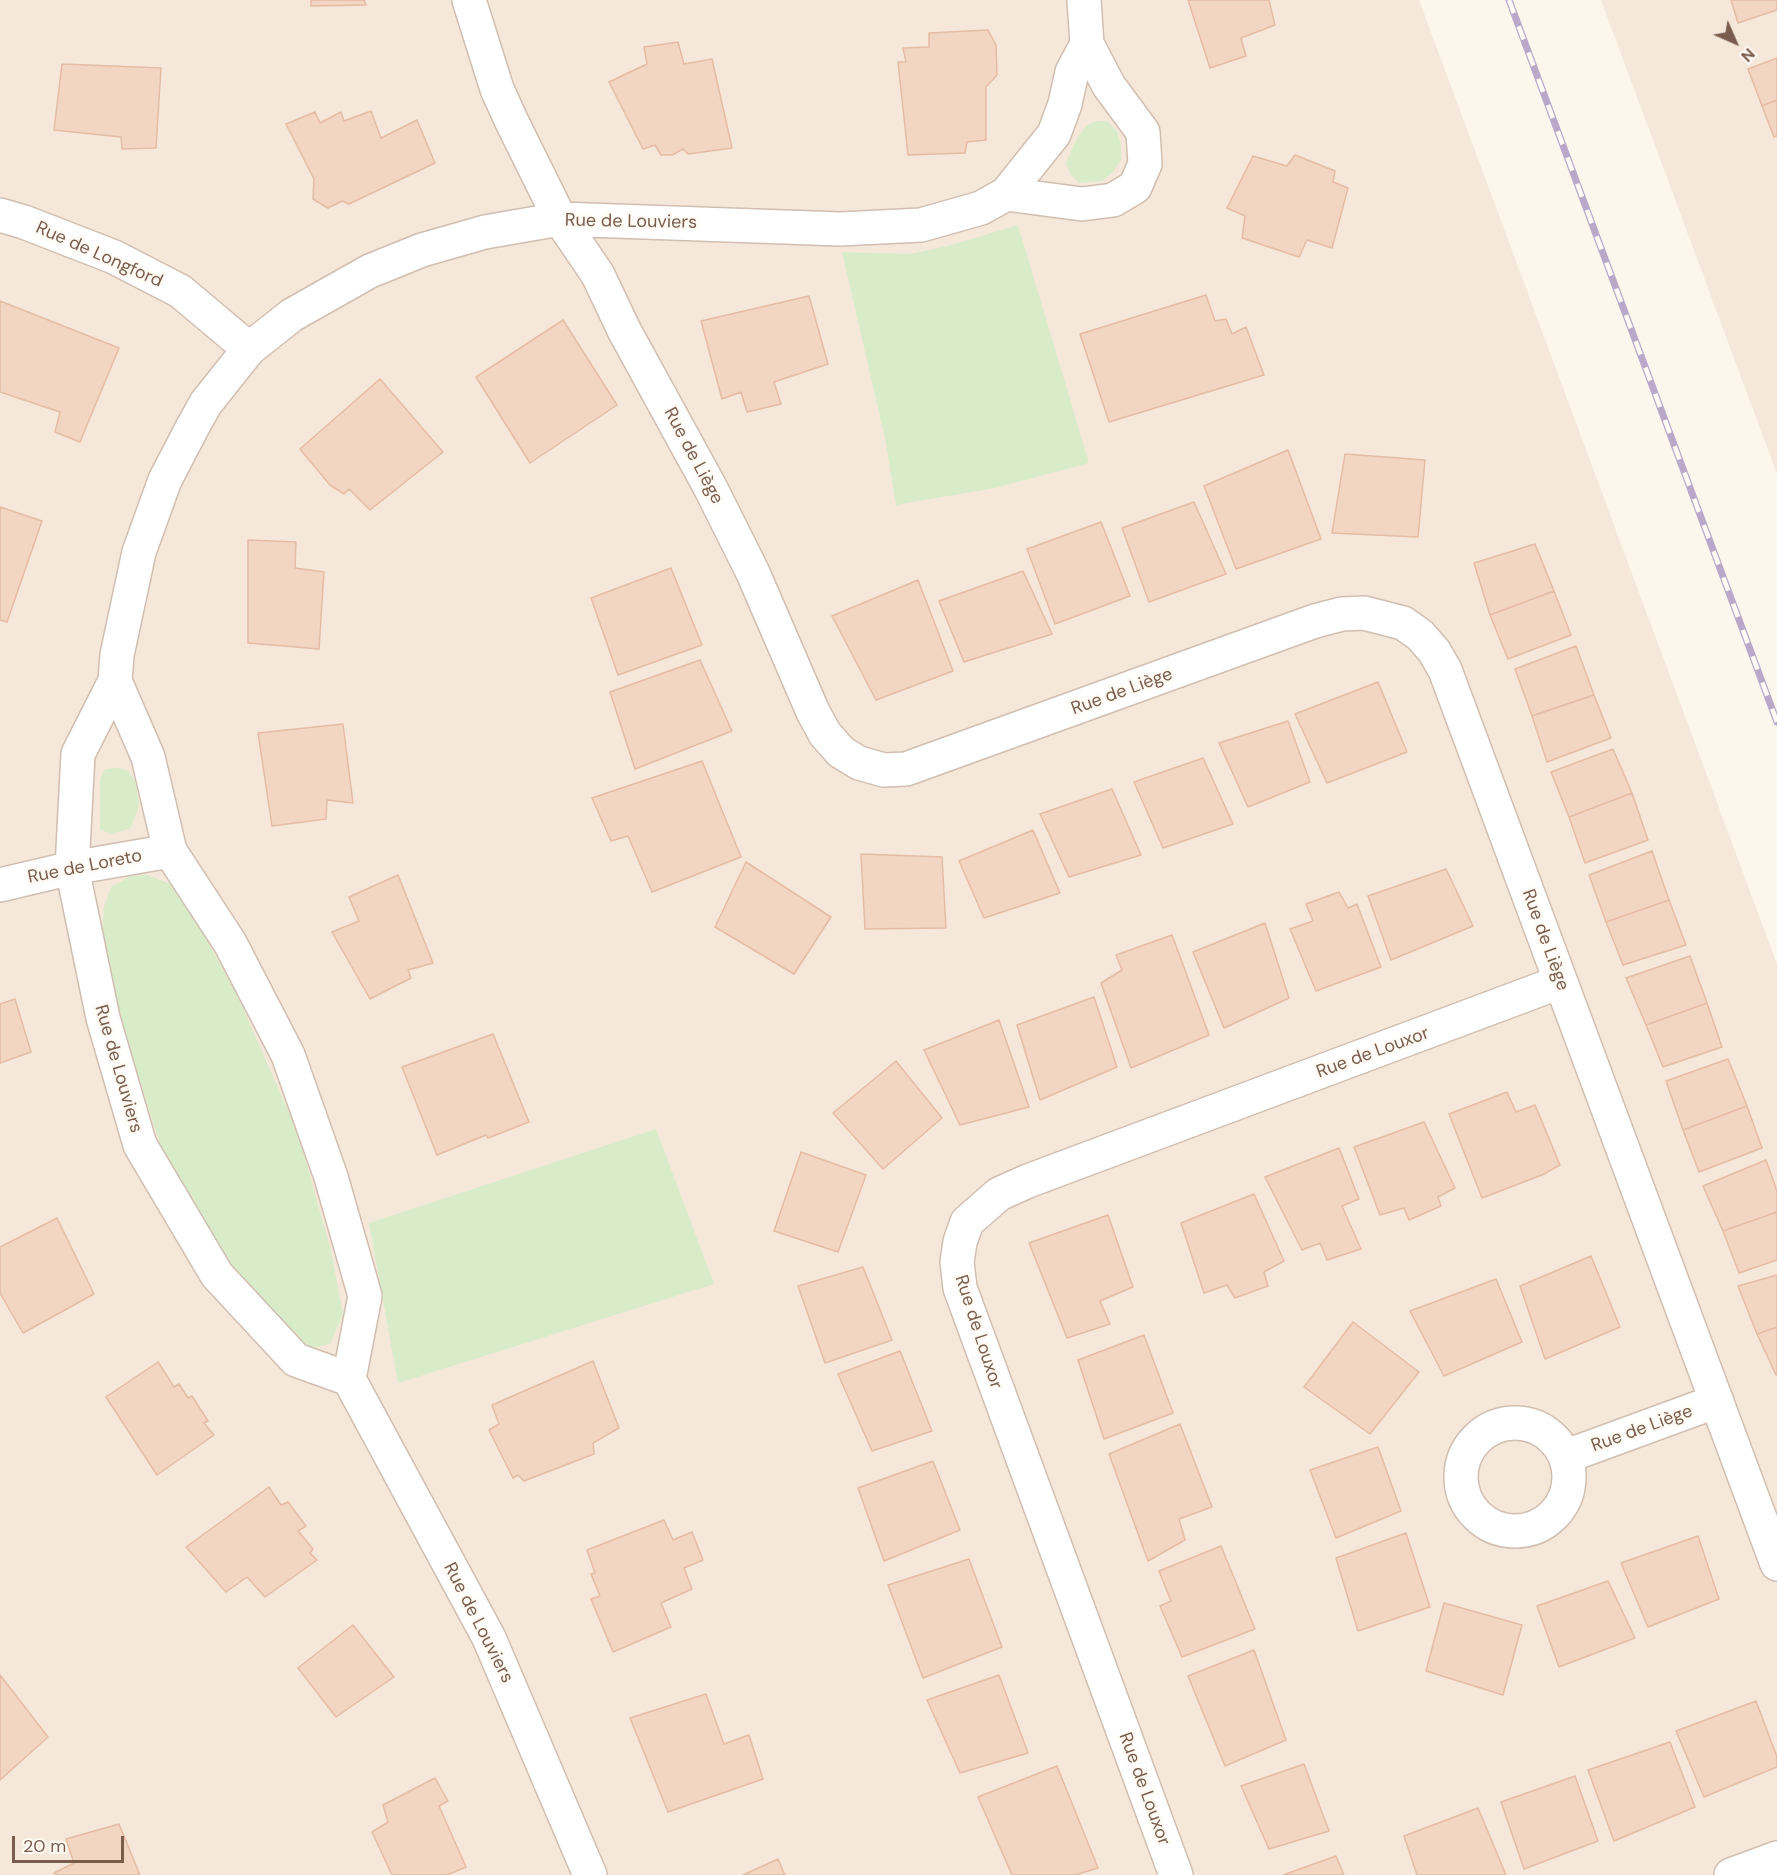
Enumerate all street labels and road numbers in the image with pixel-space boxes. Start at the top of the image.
street label: Rue de Louviers [565,210,697,234]
street label: Rue de Longford [32,217,166,293]
street label: Rue de Liège [659,404,727,508]
street label: Rue de Liège [1068,664,1176,720]
street label: Rue de Loreto [26,845,144,889]
street label: Rue de Liège [1517,886,1573,994]
street label: Rue de Louviers [89,1003,147,1135]
street label: Rue de Louxor [1314,1023,1432,1083]
street label: Rue de Louxor [949,1272,1007,1392]
street label: Rue de Liège [1588,1401,1696,1457]
street label: Rue de Louviers [438,1559,518,1687]
street label: Rue de Louxor [1114,1730,1174,1848]

